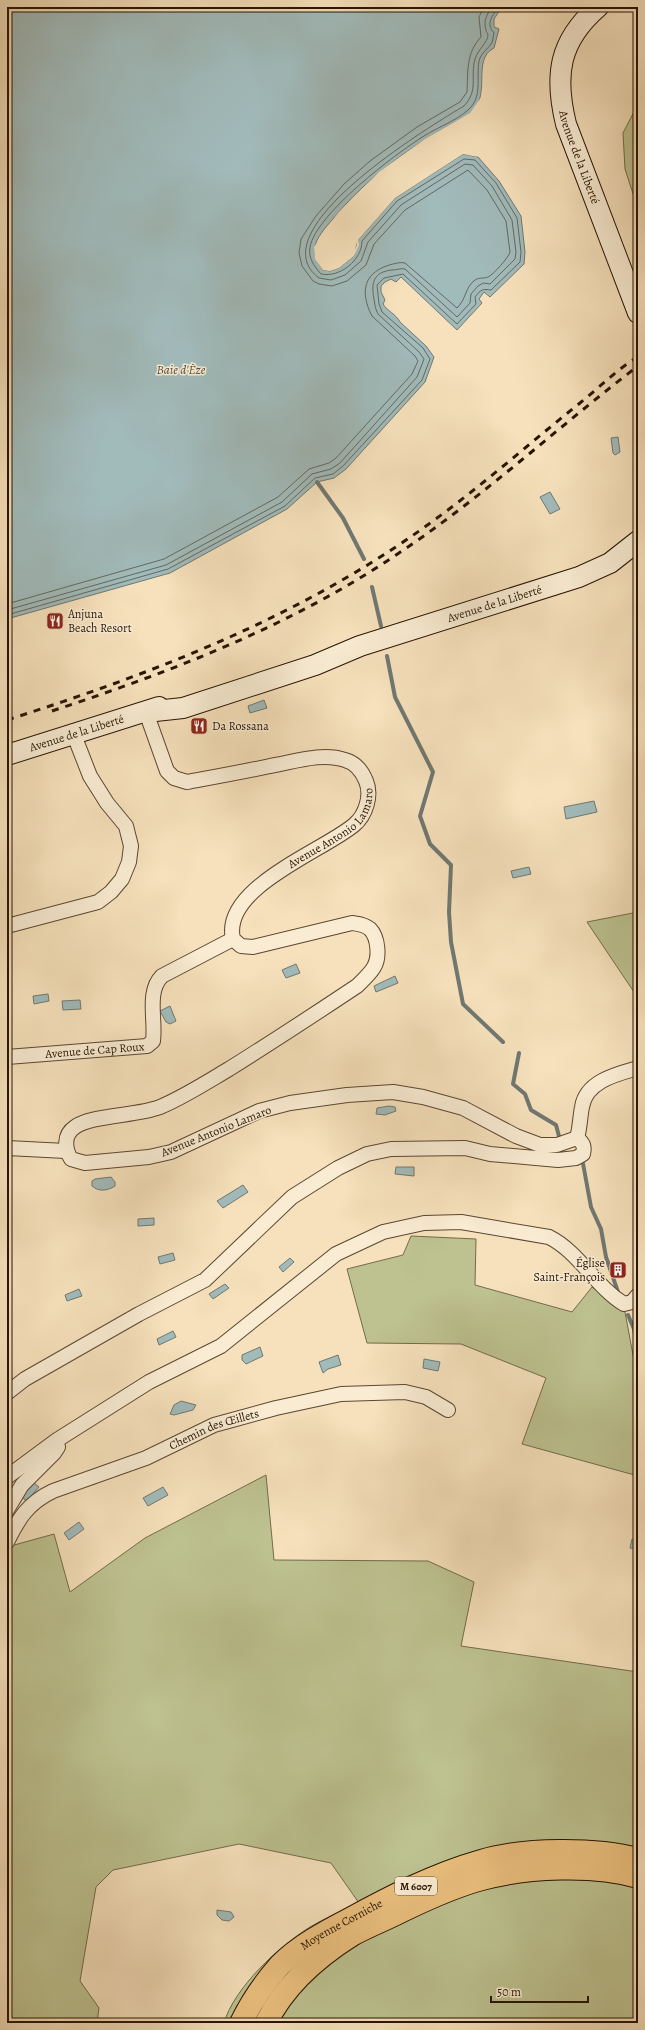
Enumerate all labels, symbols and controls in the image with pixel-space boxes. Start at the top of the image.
street label: Avenue de la Liberté [555,108,604,206]
water label: Baie d'Èze [157,361,206,378]
street label: Avenue de la Liberté [444,581,544,626]
place label: Anjuna Beach Resort [67,606,132,636]
restaurant icon: Anjuna Beach Resort [45,611,65,631]
street label: Avenue de la Liberté [26,711,126,756]
restaurant icon: Da Rossana [189,716,209,736]
place label: Da Rossana [212,718,269,734]
street label: Avenue Antonio Lamaro [284,788,376,872]
street label: Avenue de Cap Roux [44,1038,145,1062]
street label: Avenue Antonio Lamaro [158,1102,273,1161]
place label: Église Saint-François [534,1255,605,1285]
building icon: Église Saint-François [608,1260,628,1280]
street label: Chemin des Œillets [166,1405,261,1454]
road number: M 6007 [395,1877,437,1895]
street label: Moyenne Corniche [297,1895,385,1954]
scale bar [491,1978,588,2004]
text: 50 m [497,1984,521,2000]

